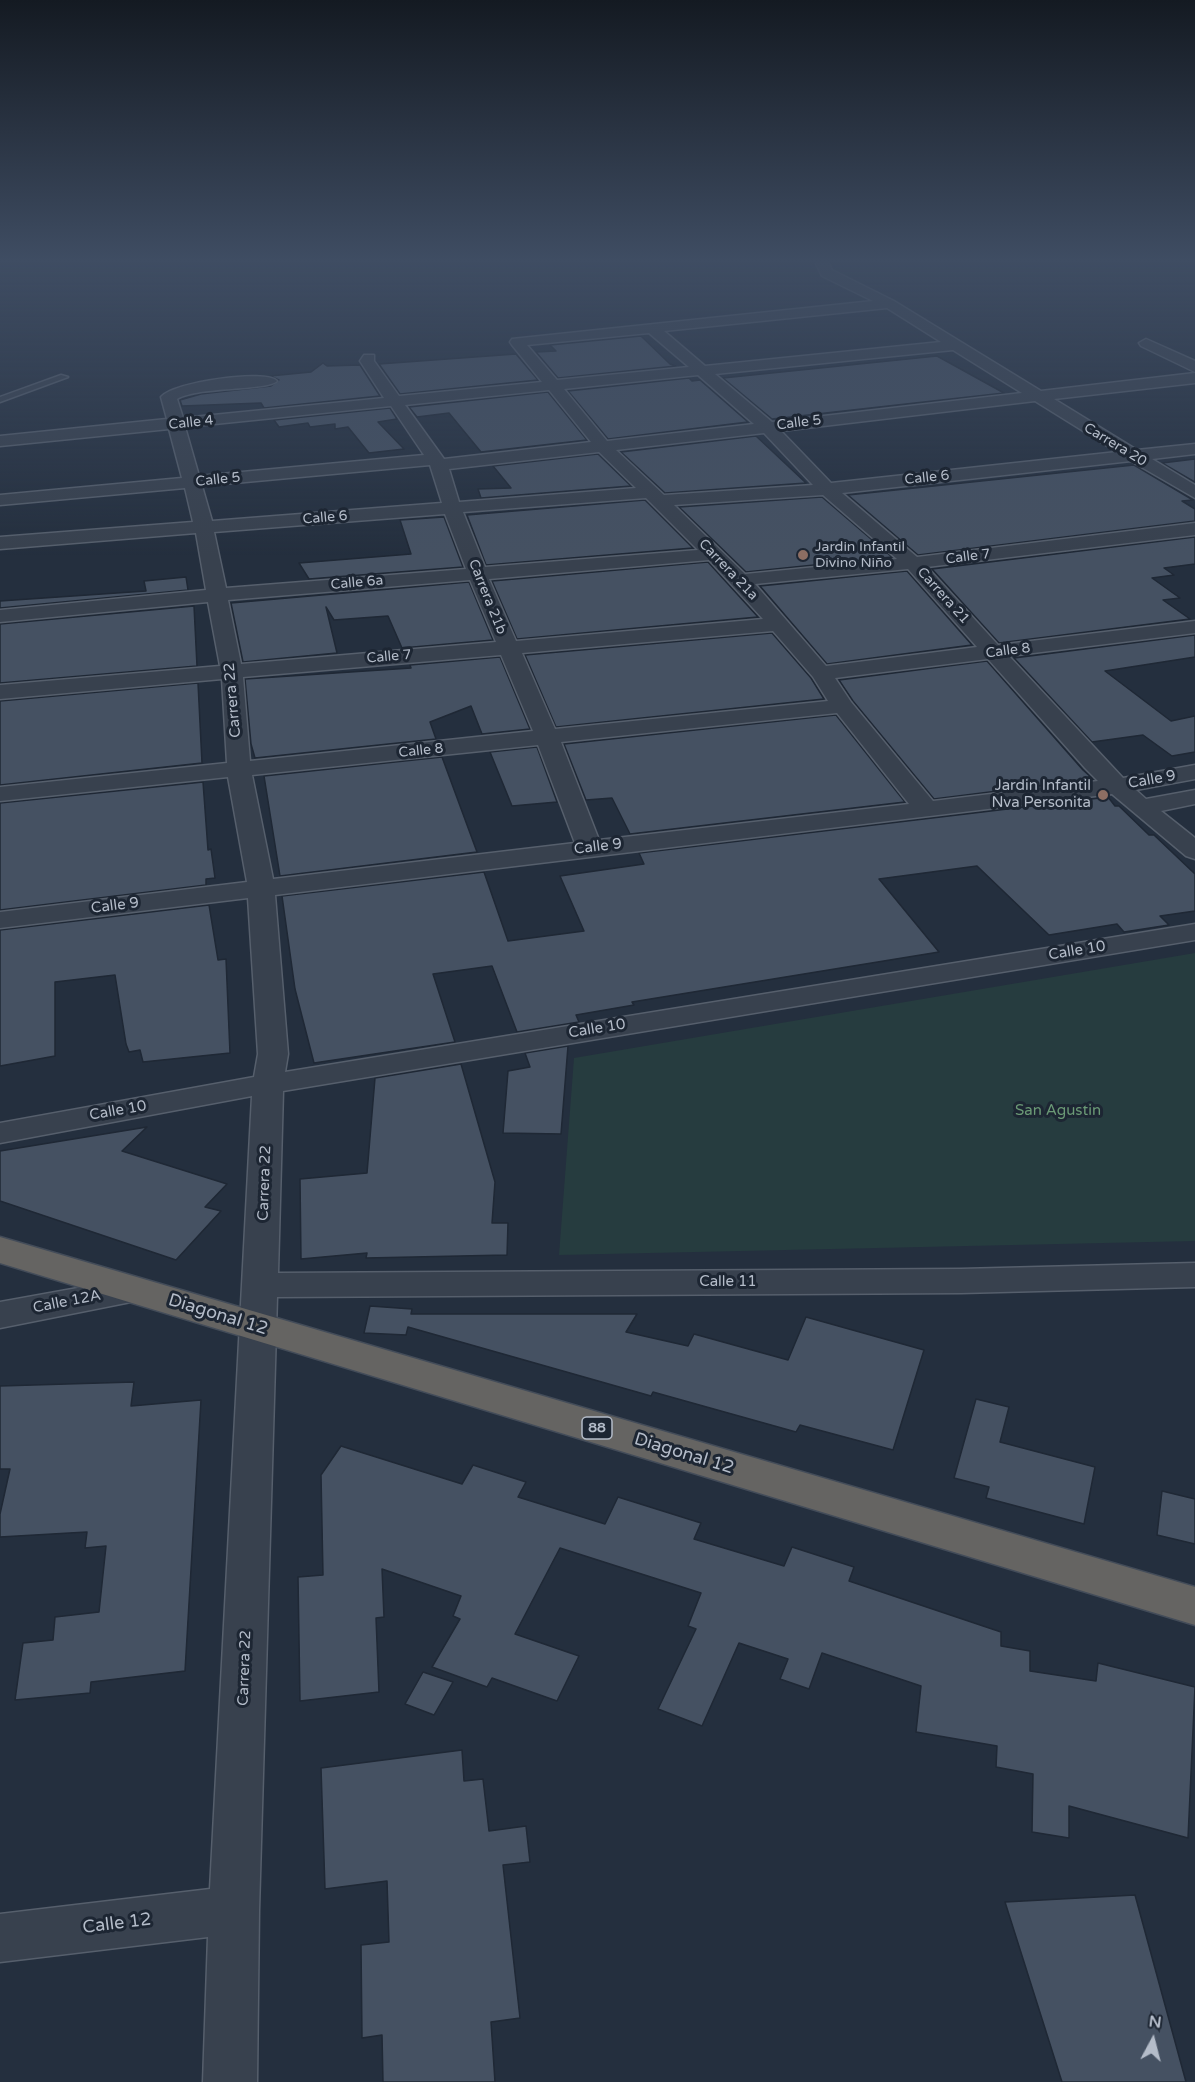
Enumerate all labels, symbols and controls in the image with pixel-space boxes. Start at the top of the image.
street label: Calle 4 [168,412,214,434]
street label: Calle 5 [776,412,822,434]
street label: Carrera 20 [1080,420,1150,470]
street label: Calle 6 [904,467,950,489]
street label: Calle 5 [195,469,241,491]
street label: Calle 6 [302,508,348,528]
street label: Carrera 21a [695,536,761,604]
place label: Jardin Infantil Divino Niño [815,539,905,572]
street label: Calle 7 [945,546,991,568]
marker: Jardin Infantil Divino Niño [796,548,810,562]
street label: Carrera 21b [464,557,510,637]
street label: Carrera 21 [913,564,973,628]
street label: Calle 6a [330,572,384,594]
street label: Calle 8 [985,640,1031,662]
street label: Calle 7 [366,647,412,667]
street label: Carrera 22 [221,662,245,738]
street label: Calle 8 [398,740,444,762]
street label: Calle 9 [1127,767,1177,793]
place label: Jardin Infantil Nva Personita [991,777,1091,812]
marker: Jardin Infantil Nva Personita [1096,788,1110,802]
street label: Calle 9 [573,835,623,859]
street label: Calle 9 [90,894,140,918]
street label: Calle 10 [1047,938,1107,964]
street label: Calle 10 [567,1016,627,1042]
street label: Calle 10 [88,1097,148,1125]
park label: San Agustin [1015,1102,1101,1120]
street label: Carrera 22 [255,1145,275,1221]
street label: Calle 11 [699,1273,757,1291]
street label: Calle 12A [32,1287,102,1317]
street label: Diagonal 12 [166,1290,270,1340]
road number: 88 [582,1417,612,1439]
street label: Diagonal 12 [632,1429,736,1479]
street label: Carrera 22 [235,1630,255,1706]
street label: Calle 12 [81,1909,153,1939]
north arrow [1123,2010,1183,2070]
text: N [1148,2011,1163,2033]

